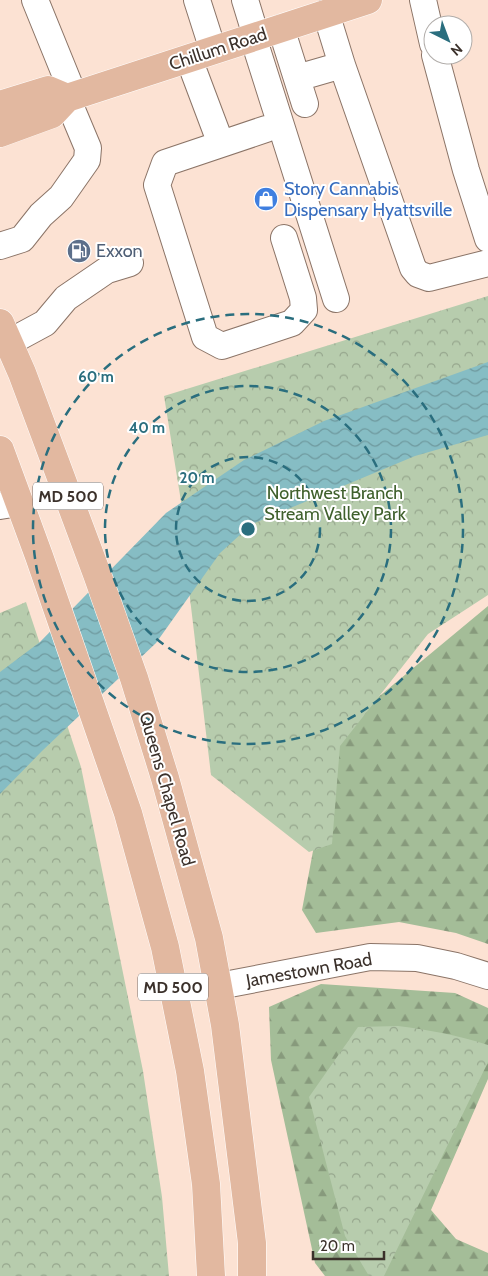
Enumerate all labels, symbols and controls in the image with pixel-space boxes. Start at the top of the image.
north arrow [423,15,473,65]
street label: Chillum Road [166,23,270,75]
text: N [447,40,466,60]
place label: Story Cannabis Dispensary Hyattsville [284,178,452,221]
shop icon: Story Cannabis Dispensary Hyattsville [253,186,279,212]
fuel station icon: Exxon [66,238,92,264]
place label: Exxon [96,240,143,262]
text: 60 m [78,368,114,386]
text: 40 m [129,419,165,437]
text: 20 m [180,469,214,487]
road number: MD 500 [33,482,103,510]
park label: Northwest Branch Stream Valley Park [264,482,407,525]
centre of rings [239,520,257,538]
street label: Queens Chapel Road [134,709,200,869]
street label: Jamestown Road [243,948,374,992]
road number: MD 500 [138,974,208,1000]
scale bar [313,1228,384,1260]
text: 20 m [320,1237,355,1255]

